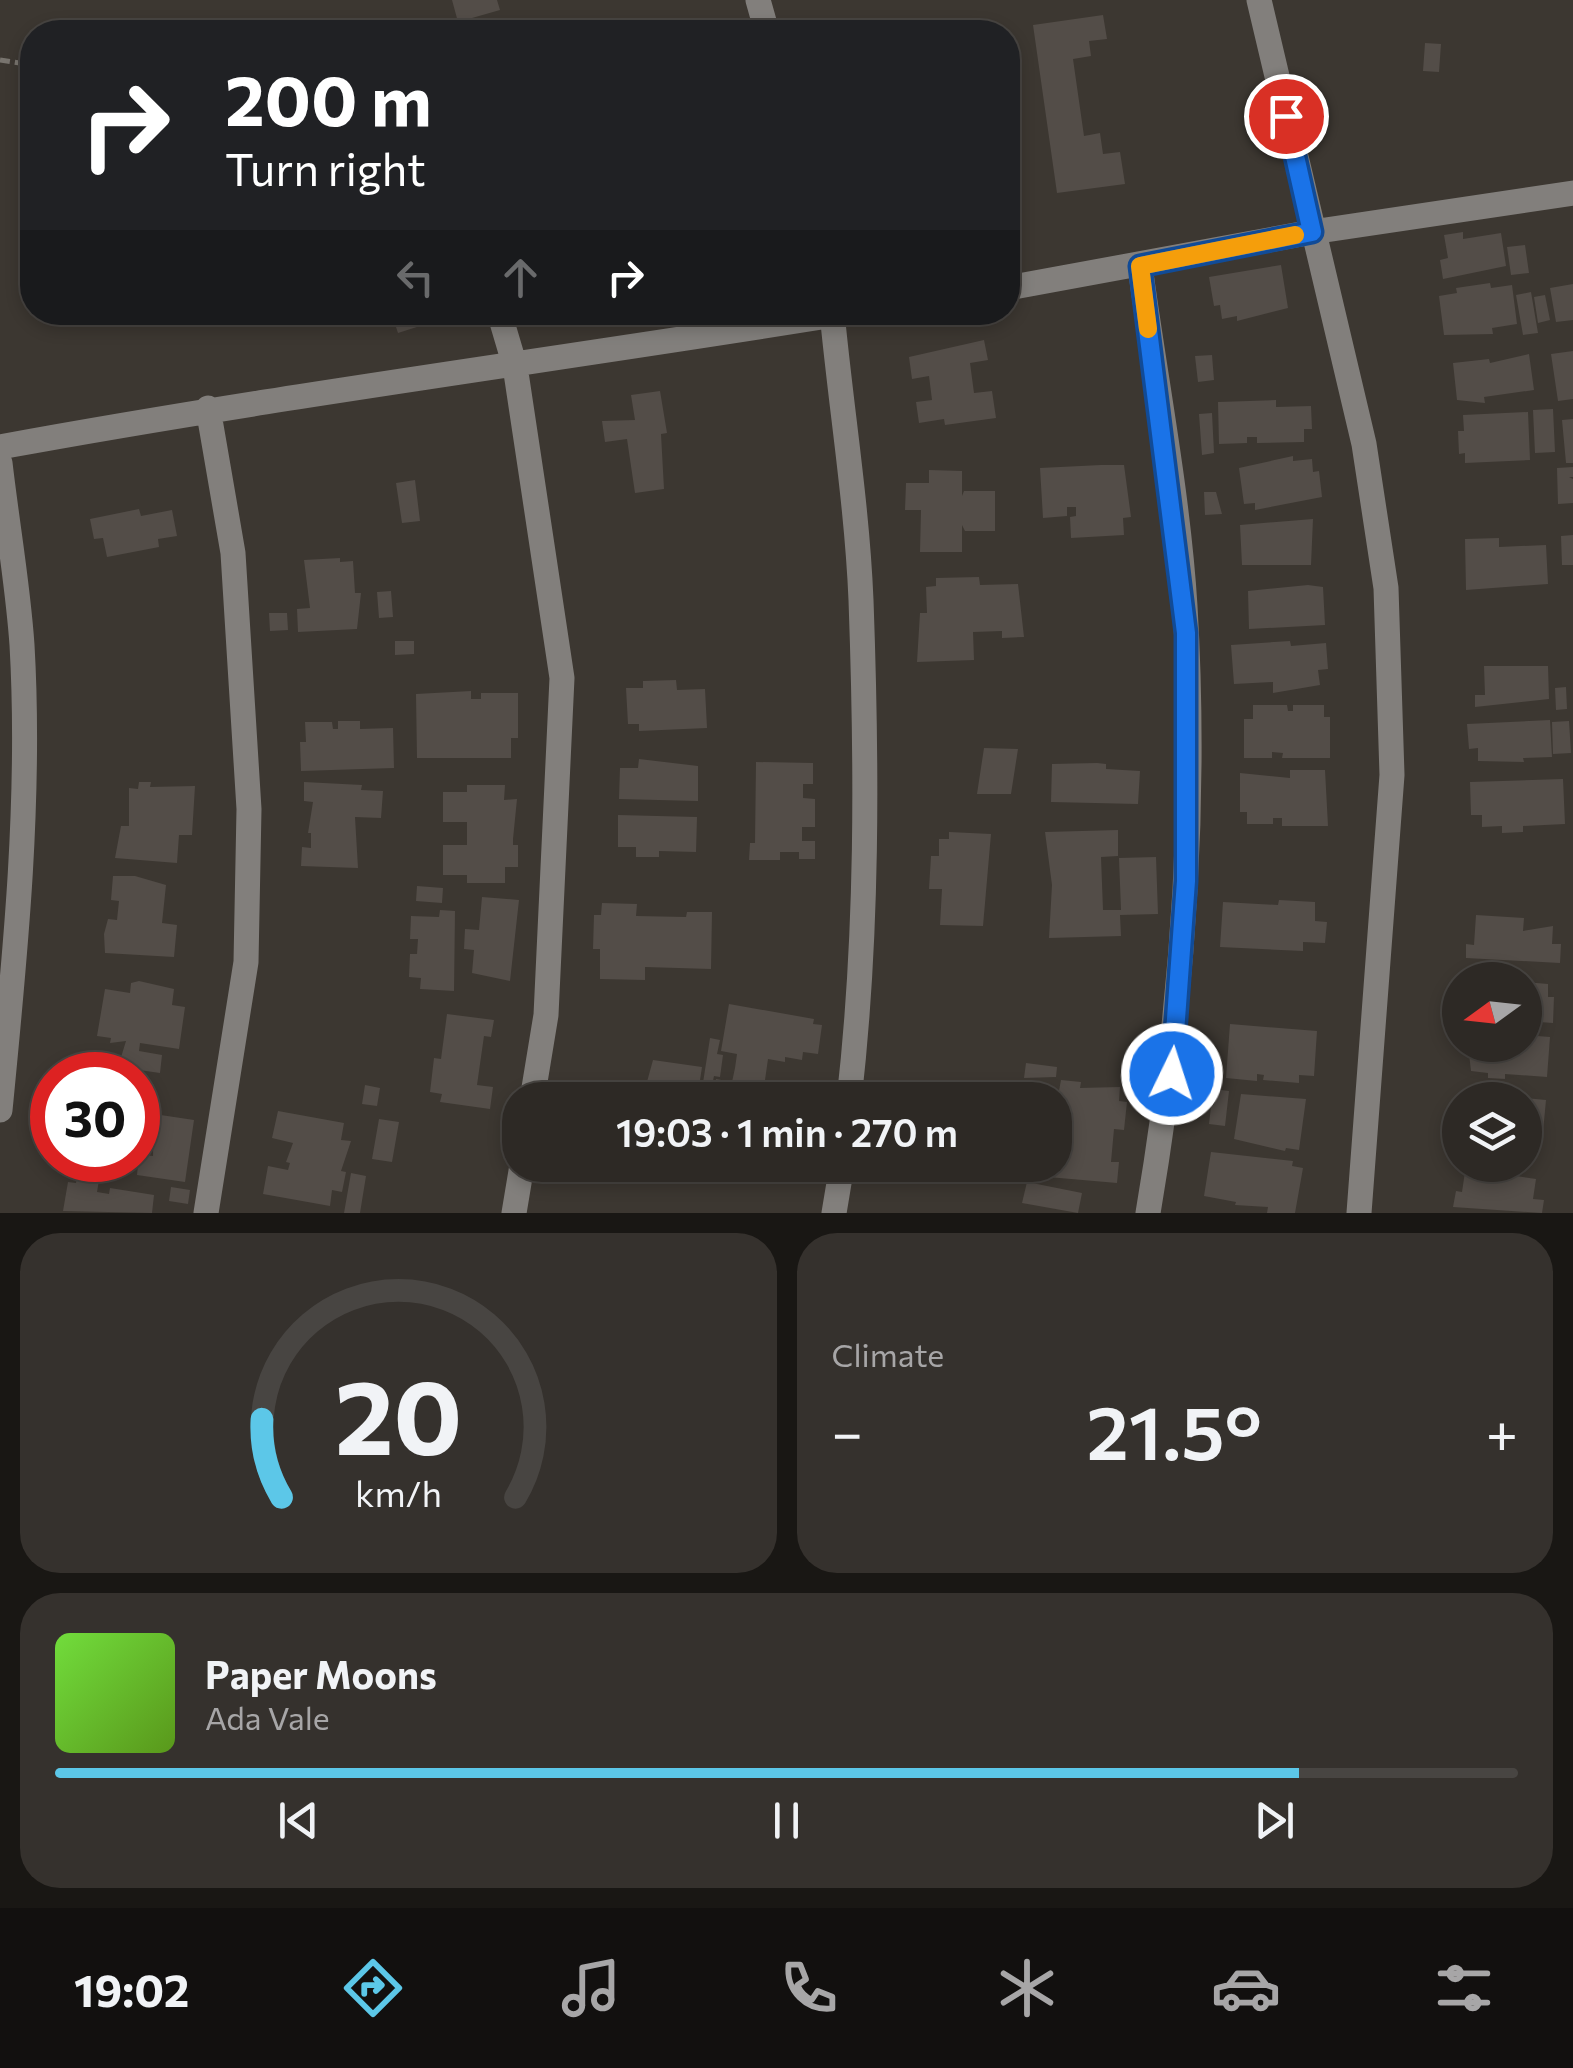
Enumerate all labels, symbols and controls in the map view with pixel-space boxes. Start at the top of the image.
text: 200 m [225,55,432,140]
icon: right [60,60,190,190]
pin [1244,74,1329,159]
icon: arrive [1259,89,1314,144]
text: Turn right [225,140,426,195]
icon: left [388,250,443,305]
icon: ahead [493,250,548,305]
icon: right [598,250,653,305]
north arrow [1442,962,1542,1062]
map controls [1442,962,1542,1182]
position arrow [1120,1022,1224,1126]
speed limit sign: 30 [30,1052,160,1182]
button: layers [1442,1082,1542,1182]
text: 19:03 · 1 min · 270 m [616,1108,958,1155]
text: Climate [832,1334,944,1374]
text: 20 [334,1349,462,1476]
text: 21.5° [1087,1384,1262,1475]
text: − [832,1397,863,1464]
text: + [1486,1397,1518,1464]
text: km/h [355,1471,442,1514]
text: Paper Moons [205,1650,437,1697]
text: Ada Vale [205,1697,330,1737]
icon: previous [271,1793,326,1848]
icon: pause [759,1793,814,1848]
icon: next [1247,1793,1302,1848]
icon: directions [338,1953,408,2023]
icon: music [556,1953,626,2023]
icon: phone [774,1953,844,2023]
icon: climate [992,1953,1062,2023]
icon: car [1211,1953,1281,2023]
icon: filters [1429,1953,1499,2023]
text: 19:02 [74,1961,189,2016]

